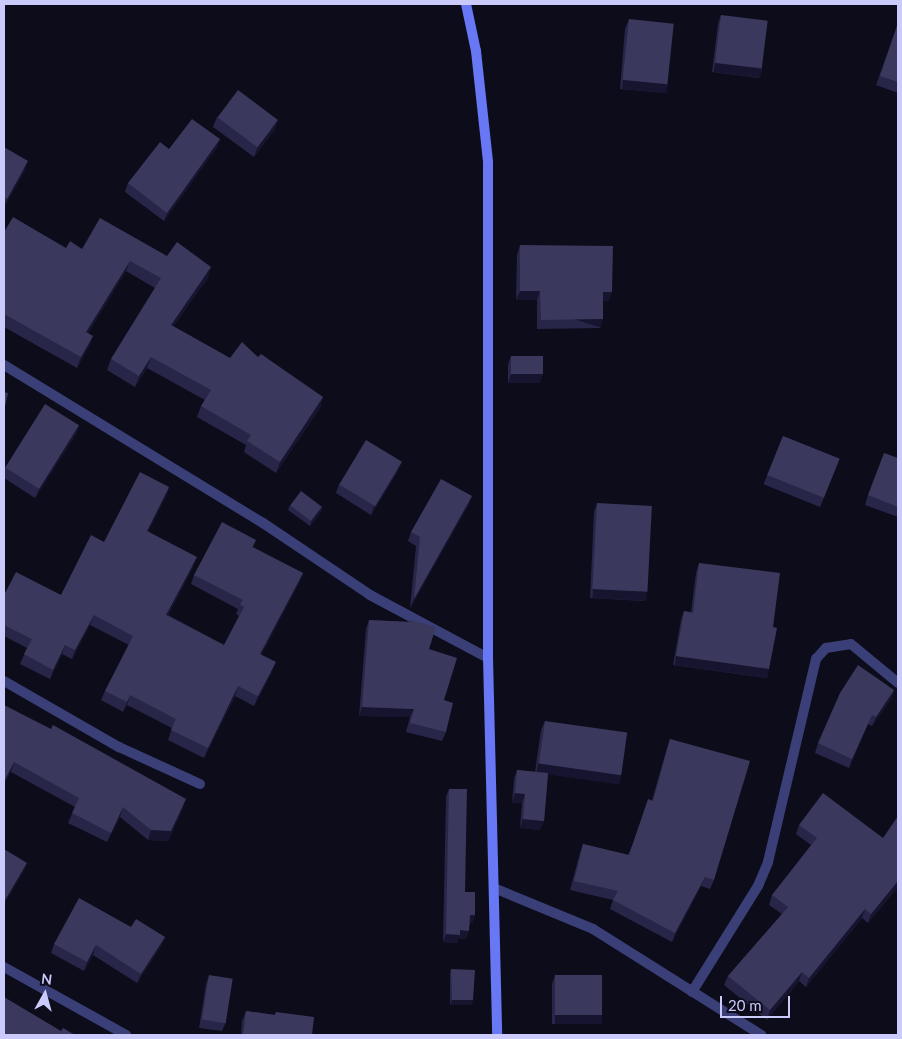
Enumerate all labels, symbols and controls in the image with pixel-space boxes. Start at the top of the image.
north arrow [20,969,70,1019]
text: N [40,970,53,988]
scale bar [722,986,792,1018]
text: 20 m [728,996,762,1014]

